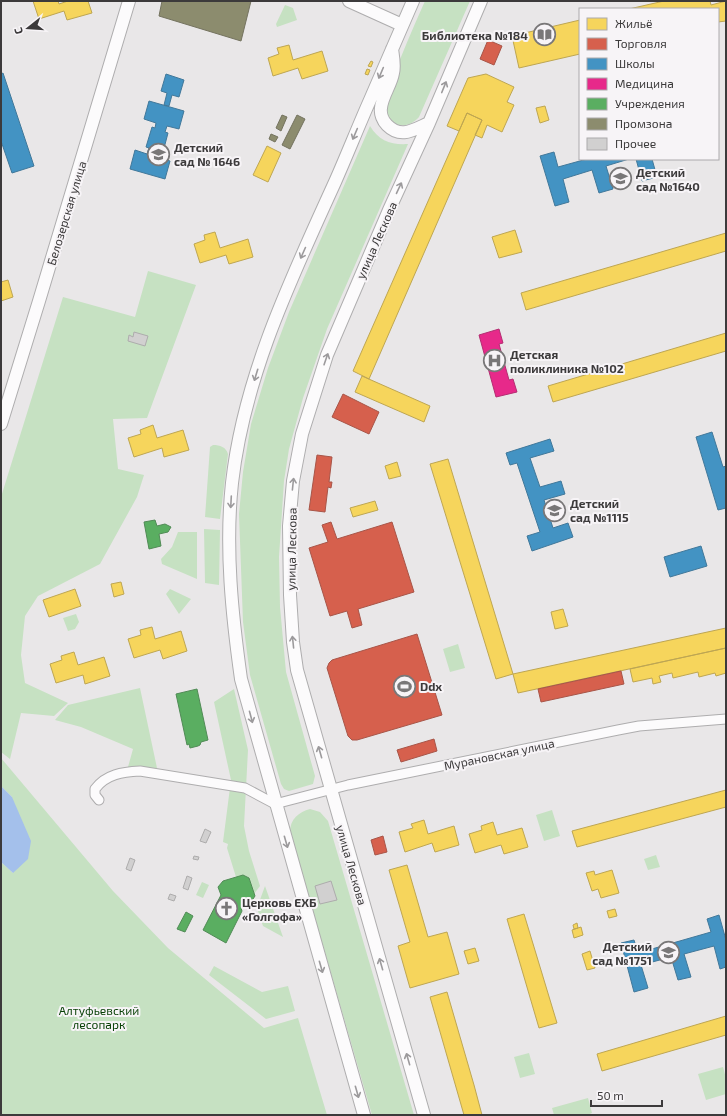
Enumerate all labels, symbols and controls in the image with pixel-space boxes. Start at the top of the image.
north arrow [8,8,48,48]
legend [579,8,719,160]
text: Жильё [615,16,652,30]
library icon: Библиотека №184 [531,22,557,48]
text: С [11,26,25,36]
place label: Библиотека №184 [422,28,528,42]
text: Торговля [615,36,667,50]
text: Школы [615,56,655,70]
one-way arrow [377,66,384,78]
text: Медицина [615,76,674,90]
one-way arrow [441,82,448,94]
text: Учреждения [615,96,685,110]
text: Промзона [615,116,672,130]
one-way arrow [351,128,358,140]
text: Прочее [615,136,656,150]
place label: Детский сад № 1646 [174,140,240,168]
school or university icon: Детский сад № 1646 [146,141,172,167]
street label: Белозерская улица [43,159,89,267]
place label: Детский сад №1640 [636,165,700,193]
school or university icon: Детский сад №1640 [608,166,634,192]
one-way arrow [396,182,403,194]
street label: улица Лескова [353,199,400,281]
one-way arrow [299,247,306,259]
place label: Детская поликлиника №102 [510,347,624,375]
hospital icon: Детская поликлиника №102 [482,348,508,374]
one-way arrow [323,352,330,365]
one-way arrow [252,368,259,381]
one-way arrow [290,478,297,491]
one-way arrow [228,495,235,508]
place label: Детский сад №1115 [570,496,629,524]
school or university icon: Детский сад №1115 [542,497,568,523]
street label: улица Лескова [283,507,300,591]
one-way arrow [289,636,297,649]
sports icon: Ddx [391,673,417,699]
place label: Ddx [420,679,442,693]
one-way arrow [248,710,256,723]
street label: Мурановская улица [442,735,556,774]
one-way arrow [316,746,323,759]
street label: улица Лескова [333,823,370,907]
one-way arrow [283,835,290,848]
place label: Церковь ЕХБ «Голгофа» [242,895,317,923]
church icon: Церковь ЕХБ «Голгофа» [214,896,240,922]
place label: Детский сад №1751 [592,939,652,967]
school or university icon: Детский сад №1751 [655,940,681,966]
one-way arrow [377,958,384,971]
one-way arrow [318,960,325,973]
park label: Алтуфьевский лесопарк [59,1003,139,1031]
one-way arrow [404,1053,412,1066]
scale bar [591,1082,662,1108]
one-way arrow [354,1085,361,1098]
text: 50 m [597,1088,624,1102]

